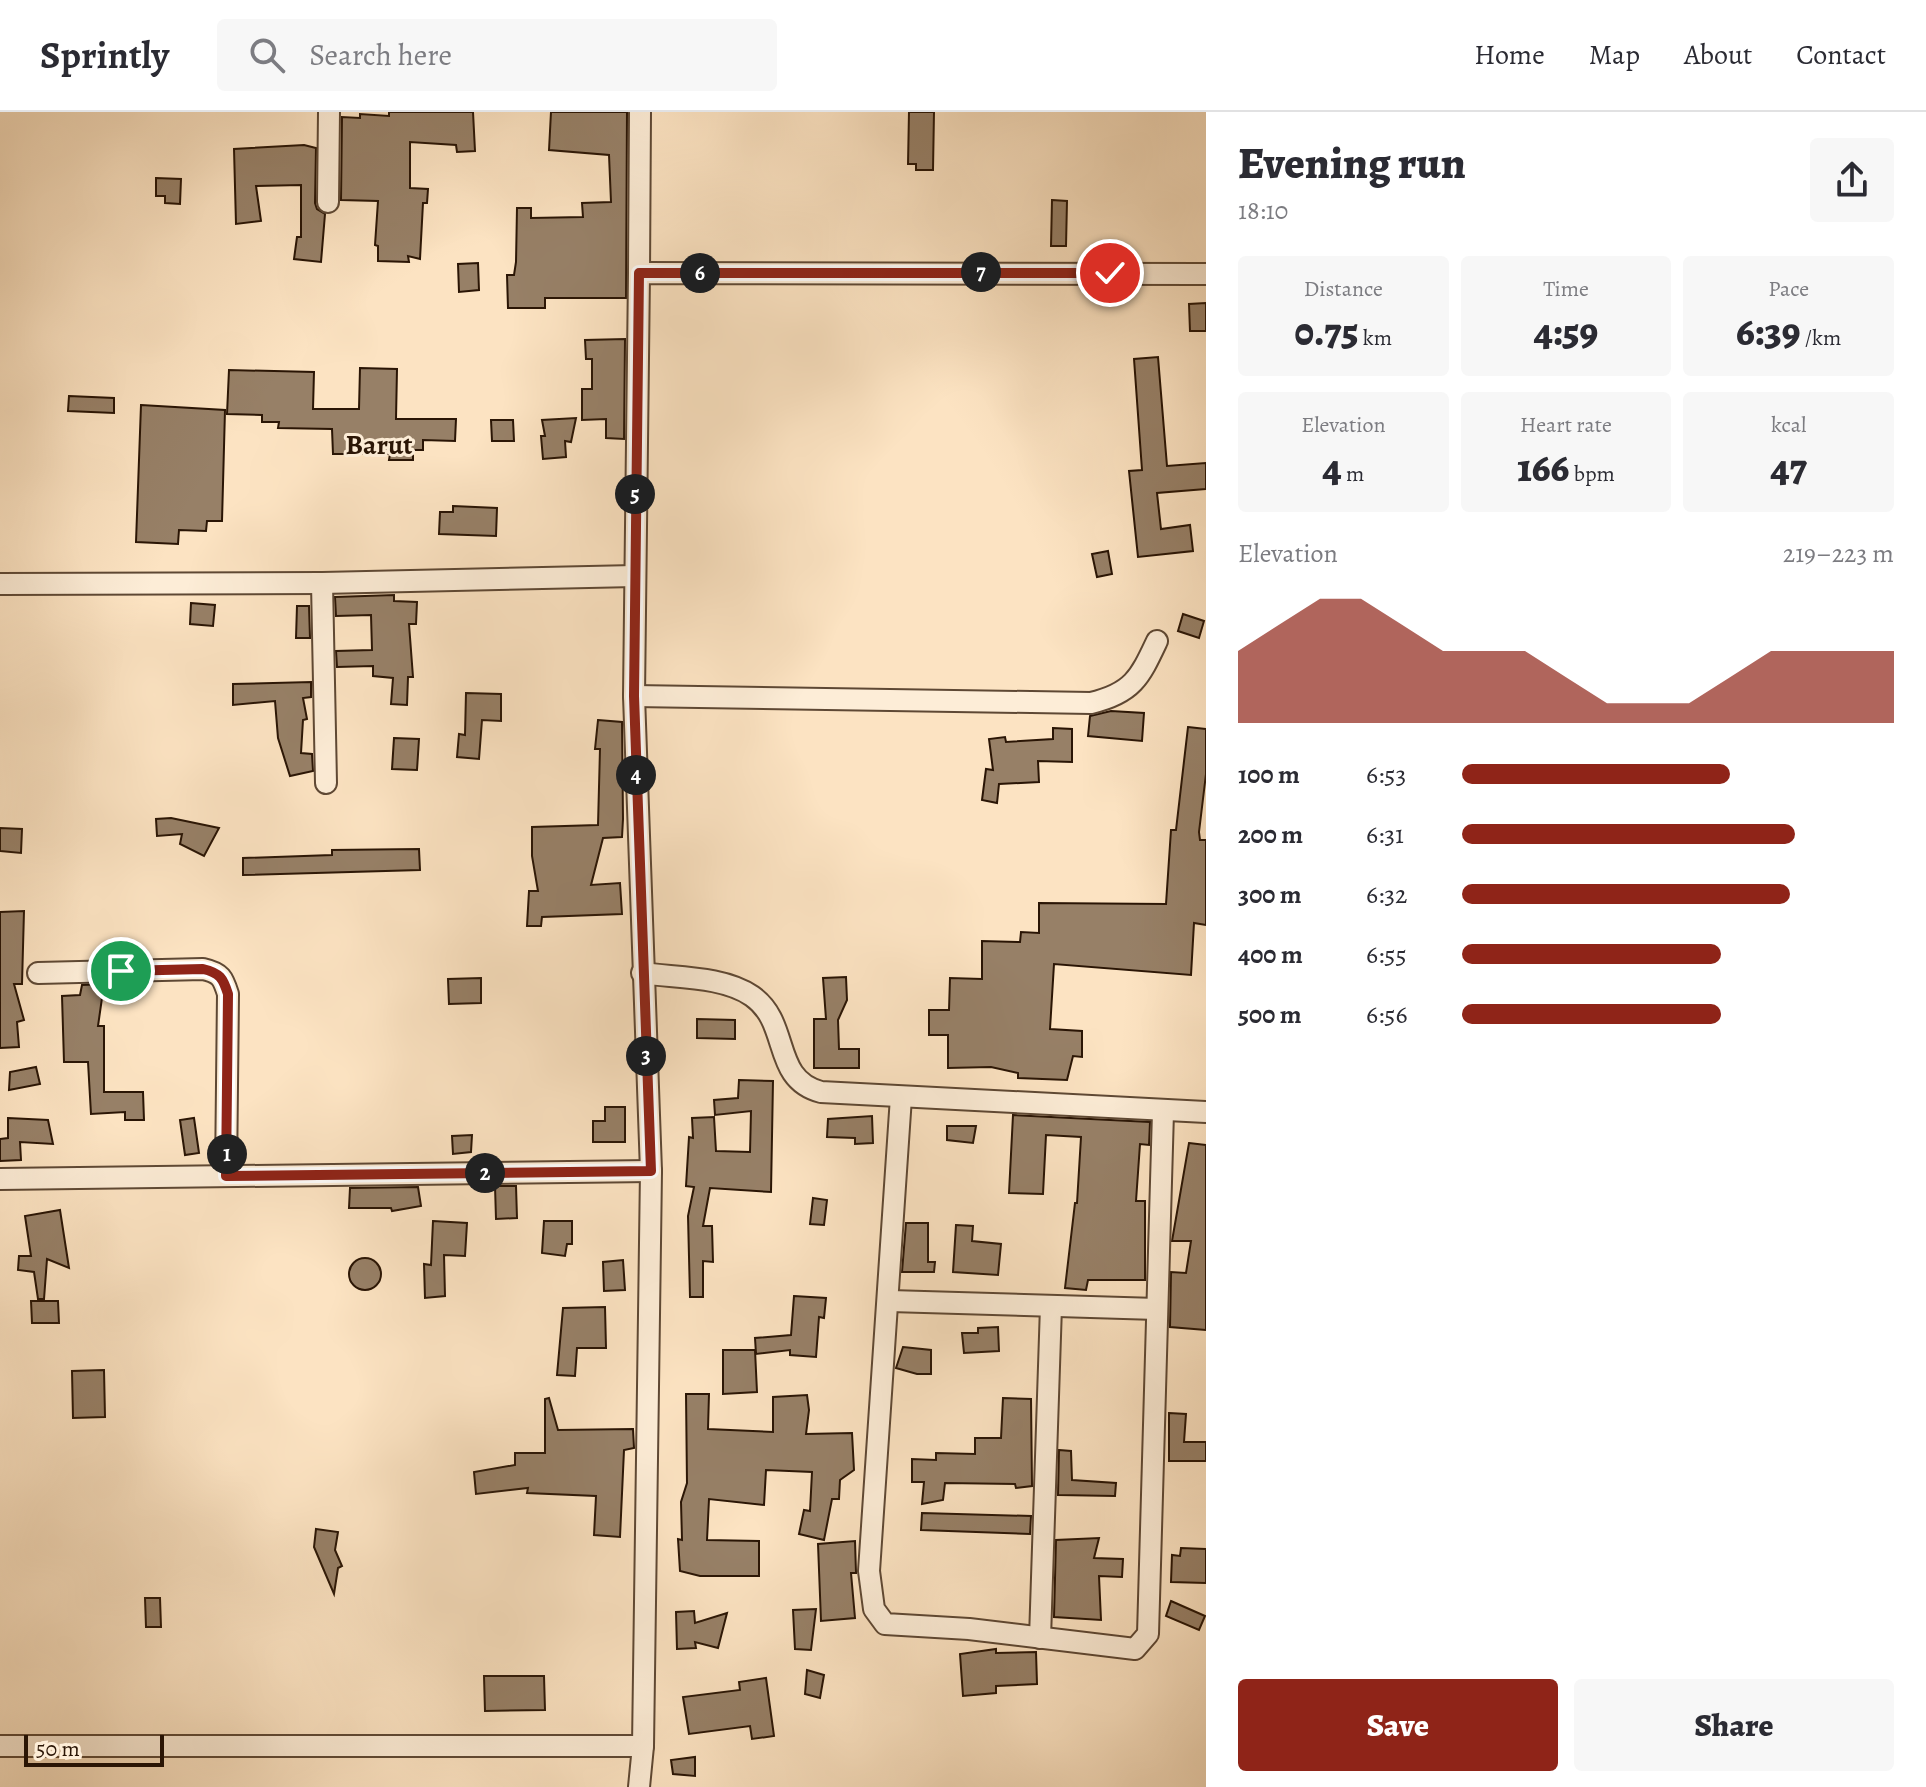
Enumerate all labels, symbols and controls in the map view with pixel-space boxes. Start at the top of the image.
search box [217,19,777,91]
text: Sprintly [40,29,169,81]
icon: search [245,33,289,77]
text: Search here [309,35,452,75]
text: Home [1474,36,1545,74]
text: Map [1589,36,1640,74]
text: About [1684,36,1752,74]
text: Contact [1796,36,1886,74]
text: Evening run [1238,133,1466,193]
button: share [1810,138,1894,222]
text: 18:10 [1238,193,1288,228]
pin [1076,239,1144,307]
icon: check [1088,251,1132,295]
pin: 7 [961,252,1001,292]
pin: 6 [680,253,720,293]
text: 7 [976,257,986,287]
text: 6 [695,258,705,288]
text: Distance [1304,274,1383,304]
text: Time [1543,274,1589,304]
text: Pace [1768,274,1809,304]
text: 0.75 [1295,304,1359,359]
text: 4:59 [1534,304,1598,359]
text: 6:39 [1736,304,1801,359]
text: km [1359,323,1392,353]
text: /km [1801,323,1841,353]
text: Elevation [1301,410,1386,440]
text: Heart rate [1520,410,1612,440]
text: kcal [1771,410,1806,440]
district label: Barut [345,426,413,464]
text: 4 [1322,440,1342,495]
text: 166 [1517,440,1569,495]
text: 47 [1770,440,1807,495]
text: m [1342,459,1364,489]
text: bpm [1569,459,1615,489]
pin: 5 [615,474,655,514]
text: 5 [630,479,640,509]
text: Elevation [1238,536,1338,571]
text: 219–223 m [1783,536,1894,571]
pin: 4 [616,755,656,795]
text: 100 m [1238,757,1300,792]
text: 6:53 [1366,757,1406,792]
text: 4 [631,760,641,790]
text: 200 m [1238,817,1303,852]
text: 6:31 [1366,817,1404,852]
text: 300 m [1238,877,1302,912]
text: 6:32 [1366,877,1407,912]
pin [87,937,155,1005]
text: 400 m [1238,937,1303,972]
text: 6:55 [1366,937,1407,972]
icon: arrive [99,949,143,993]
text: 500 m [1238,997,1302,1032]
text: 6:56 [1366,997,1407,1032]
pin: 3 [626,1036,666,1076]
text: 3 [641,1041,651,1071]
pin: 1 [207,1134,247,1174]
text: 1 [223,1139,231,1169]
pin: 2 [465,1153,505,1193]
text: 2 [480,1158,490,1188]
button: Save [1238,1679,1558,1771]
button: Share [1574,1679,1894,1771]
scale bar [24,1731,164,1767]
text: 50 m [36,1734,80,1764]

